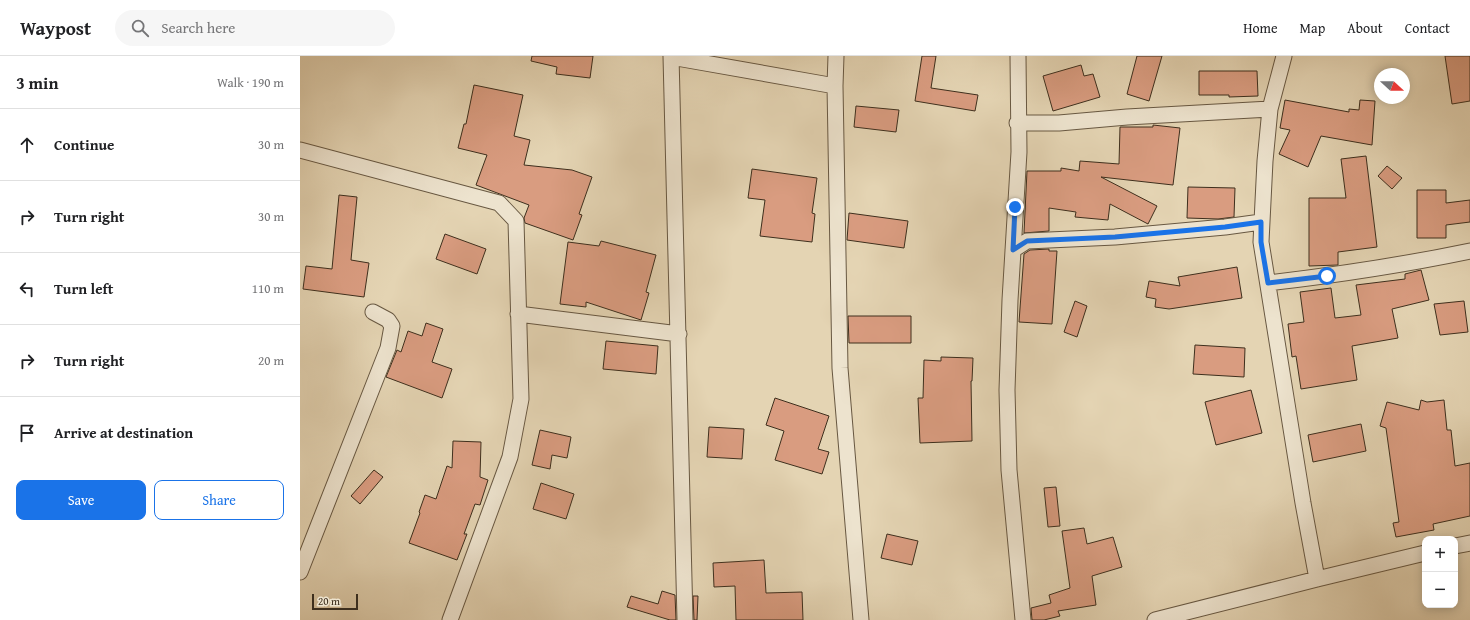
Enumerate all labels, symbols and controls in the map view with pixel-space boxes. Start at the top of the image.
search box [115,10,395,46]
text: Waypost [20,14,91,42]
icon: search [129,17,151,39]
text: Search here [161,17,235,38]
text: Home [1243,18,1278,38]
text: Map [1300,18,1325,38]
text: About [1347,18,1383,38]
text: Contact [1405,18,1450,38]
north arrow [1374,68,1410,104]
text: 3 min [16,70,58,95]
text: Walk · 190 m [217,73,284,92]
icon: ahead [16,134,38,156]
text: Continue [54,134,115,155]
text: 30 m [258,135,284,154]
route end [1006,198,1024,216]
icon: right [16,206,38,228]
text: Turn right [54,206,125,227]
text: 30 m [258,207,284,226]
route start [1318,267,1336,285]
icon: left [16,278,38,300]
text: Turn left [54,278,113,299]
text: 110 m [252,279,284,298]
icon: right [16,350,38,372]
text: Turn right [54,350,125,371]
text: 20 m [258,351,284,370]
icon: arrive [16,422,38,444]
text: Arrive at destination [54,422,193,443]
button: Save [16,480,146,520]
button: Share [154,480,284,520]
map controls [1422,536,1458,608]
button: + [1422,536,1458,572]
button: − [1422,572,1458,608]
scale bar [312,592,358,611]
text: 20 m [318,593,340,609]

